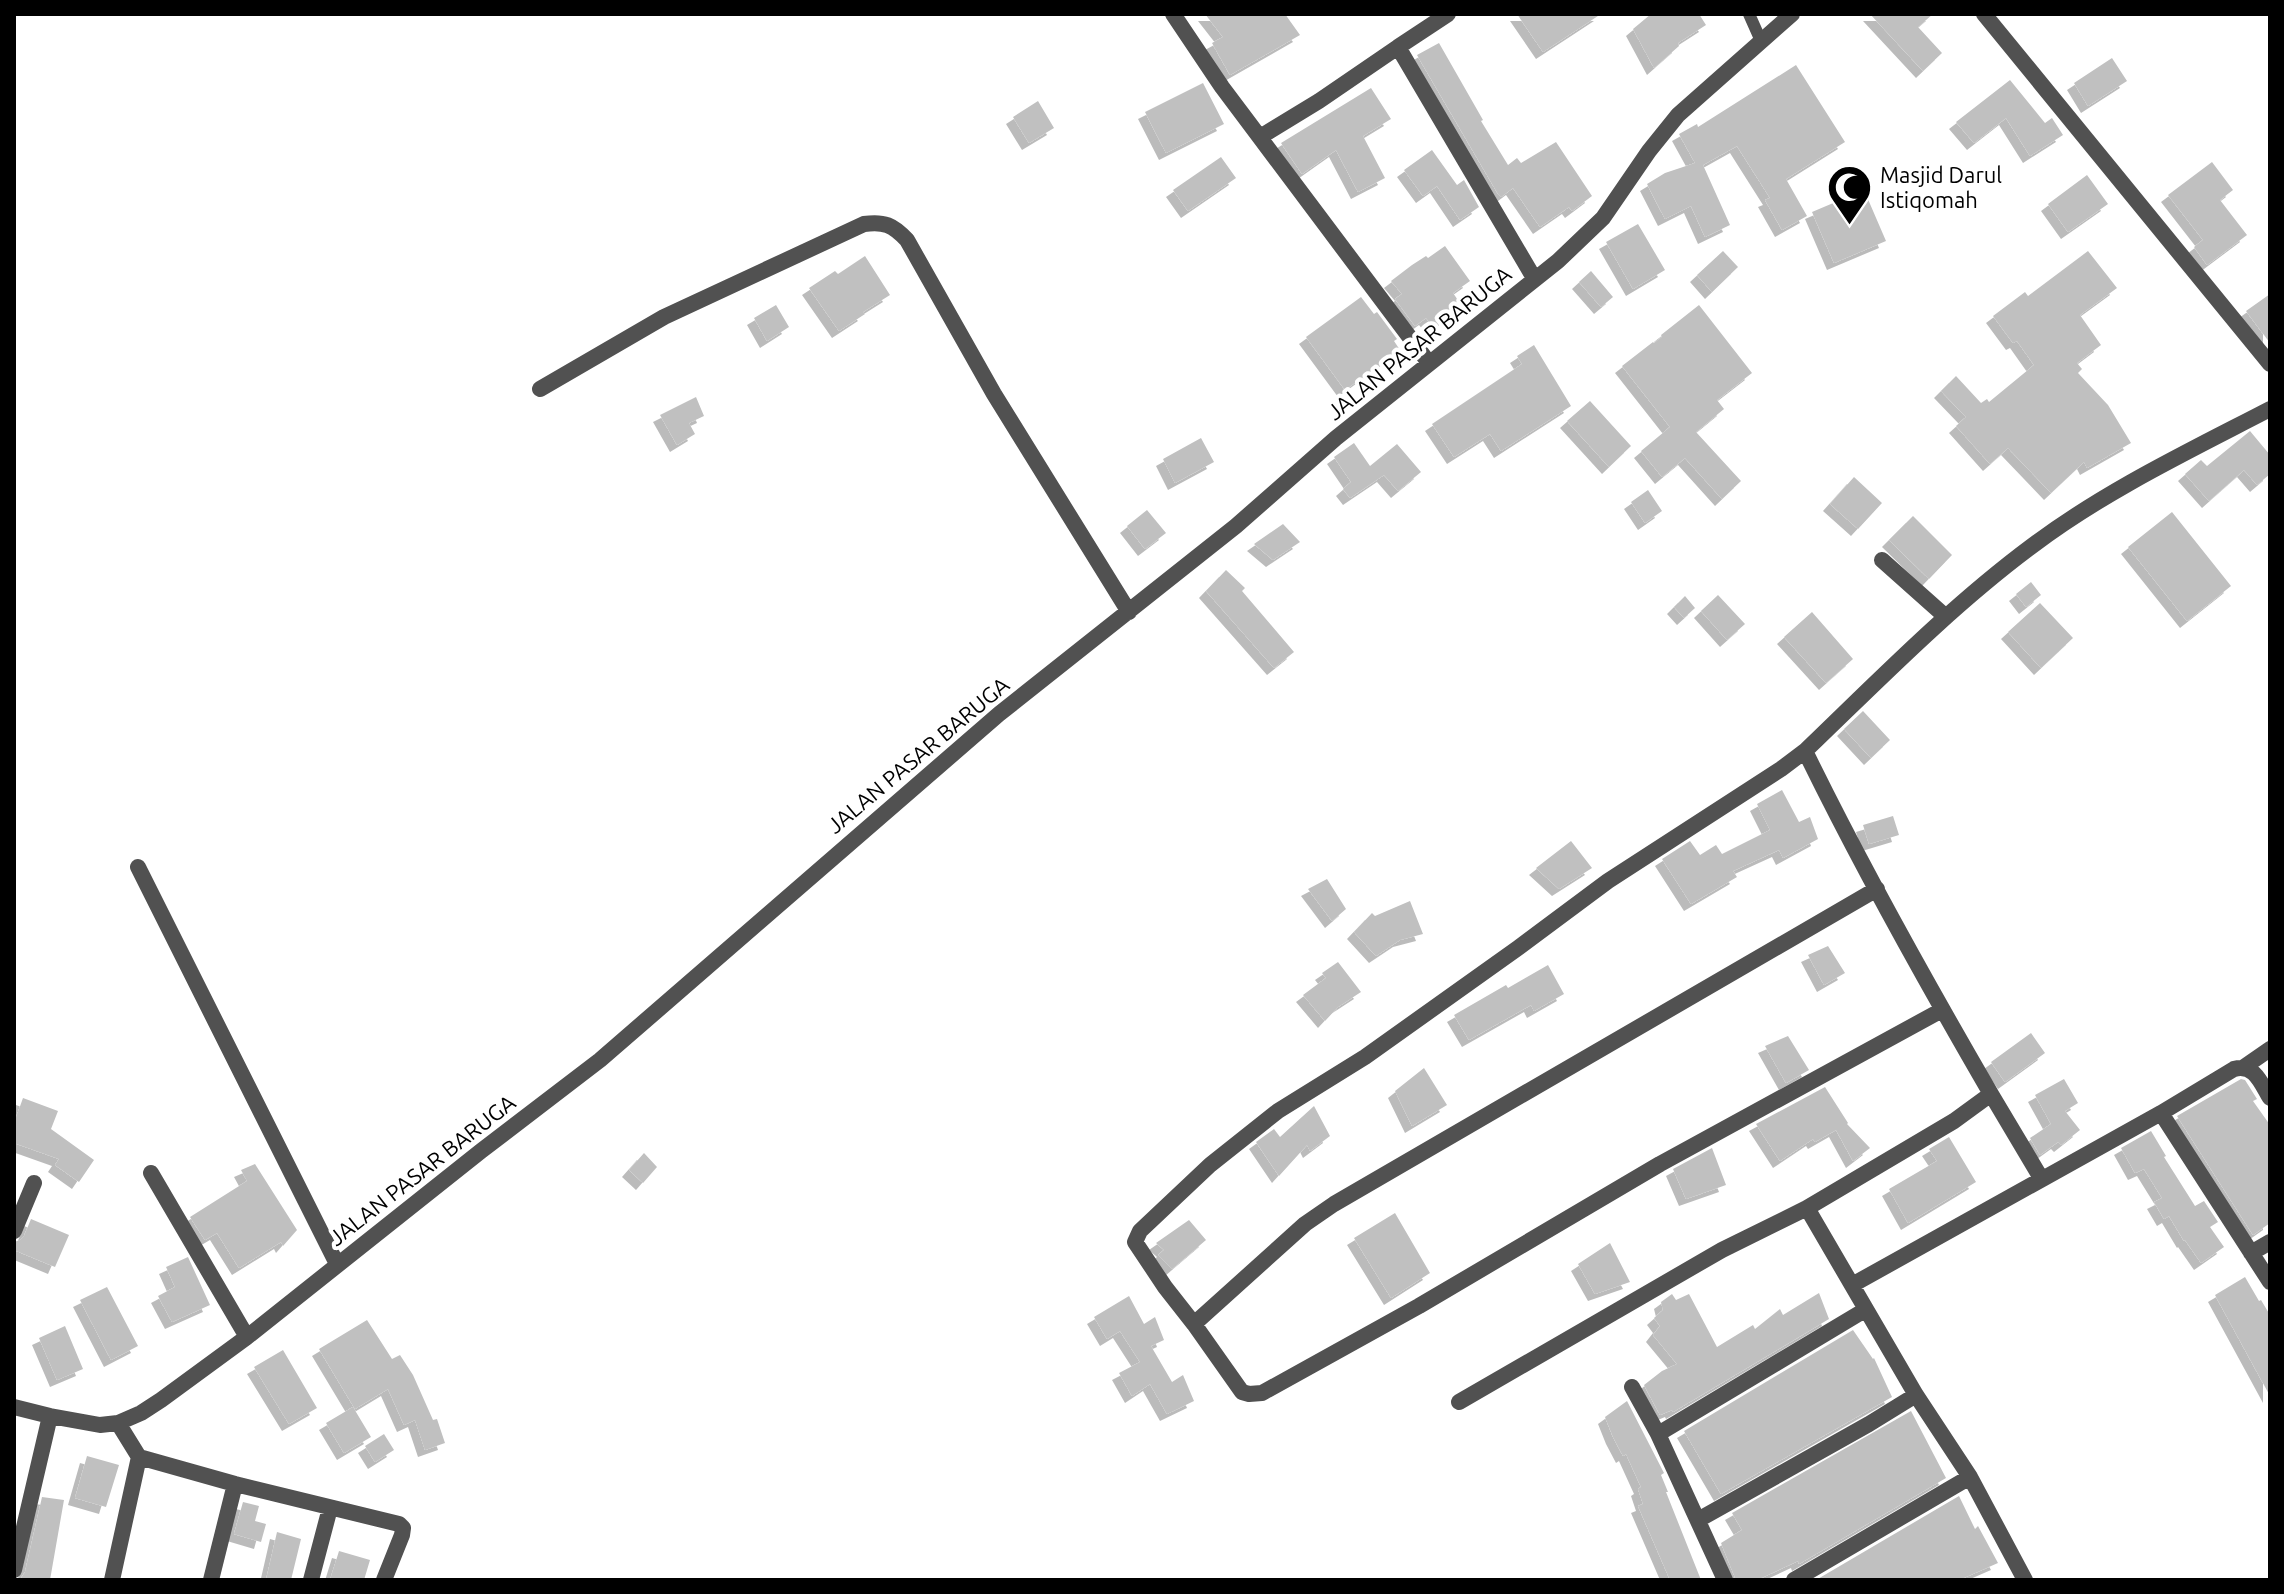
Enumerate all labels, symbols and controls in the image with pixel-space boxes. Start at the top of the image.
place label: Masjid Darul Istiqomah [1880,162,2002,212]
mosque icon: Masjid Darul Istiqomah [1825,164,1873,227]
street label: JALAN PASAR BARUGA [1322,260,1516,424]
street label: JALAN PASAR BARUGA [822,671,1014,838]
street label: JALAN PASAR BARUGA [324,1089,520,1250]

